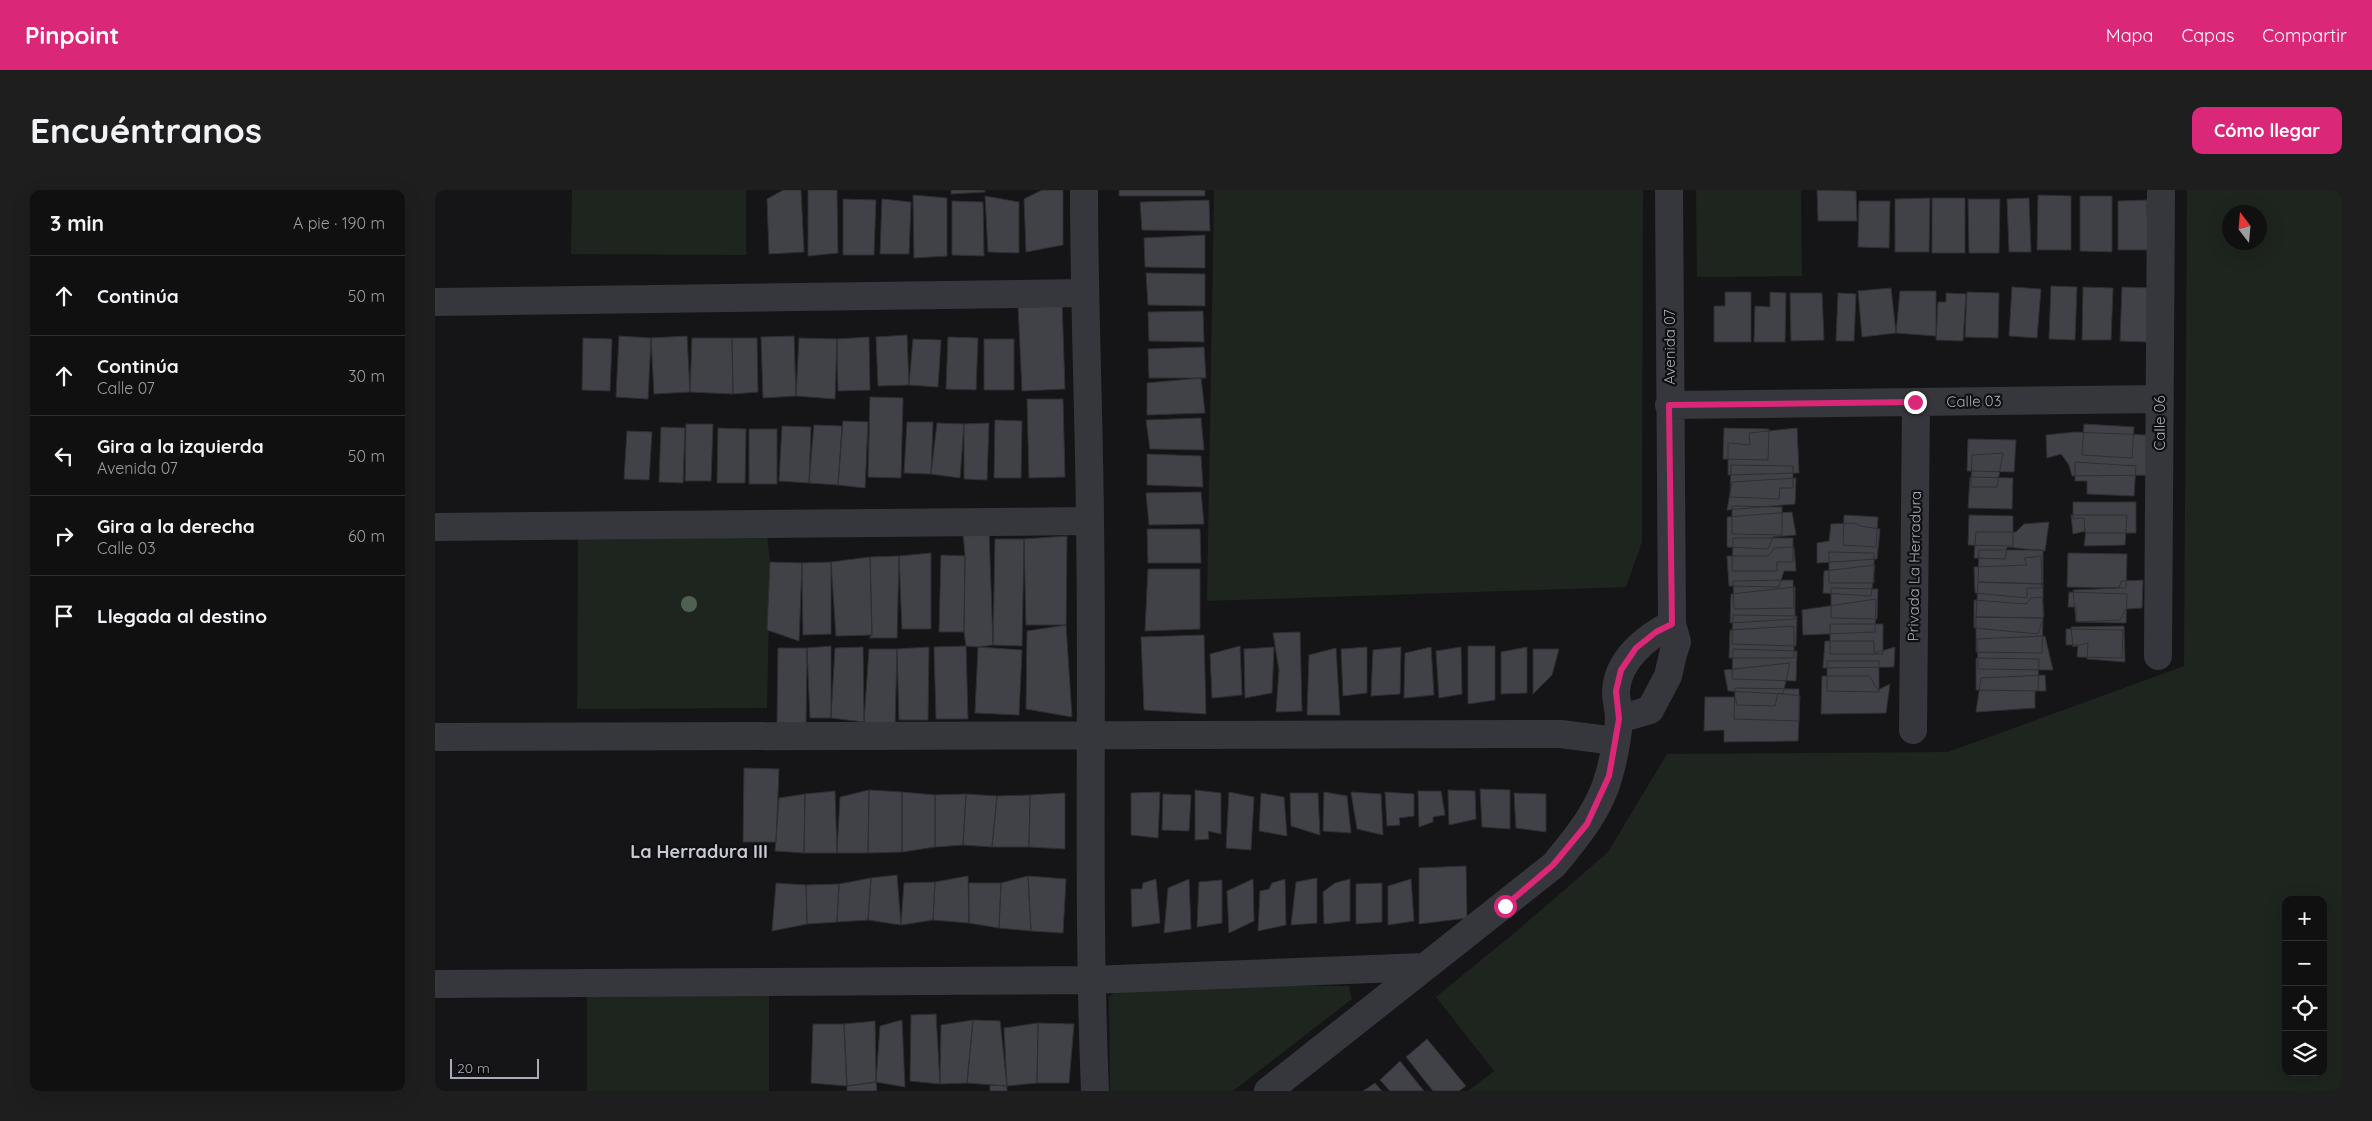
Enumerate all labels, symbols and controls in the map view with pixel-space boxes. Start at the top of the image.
text: Pinpoint [25,20,119,50]
text: Mapa [2106,24,2153,47]
text: Capas [2181,24,2234,47]
text: Compartir [2262,24,2347,47]
button: Cómo llegar [2192,107,2342,154]
text: Encuéntranos [30,108,262,152]
north arrow [2222,205,2267,250]
text: 3 min [50,210,104,236]
text: A pie · 190 m [293,213,385,233]
icon: ahead [50,282,78,310]
text: Continúa [97,284,179,308]
text: 50 m [348,286,385,306]
street label: Avenida 07 [1660,309,1679,385]
text: Continúa [97,354,179,378]
icon: ahead [50,362,78,390]
text: 30 m [348,366,385,386]
text: Calle 07 [97,378,155,398]
route end [1904,391,1927,414]
street label: Calle 03 [1946,391,2002,411]
street label: Calle 06 [2150,395,2169,451]
text: Gira a la izquierda [97,434,264,458]
icon: left [50,442,78,470]
text: 50 m [348,446,385,466]
text: Avenida 07 [97,458,178,478]
street label: Privada La Herradura [1903,491,1925,641]
text: Gira a la derecha [97,514,255,538]
icon: right [50,522,78,550]
text: 60 m [348,526,385,546]
text: Calle 03 [97,538,156,558]
icon: arrive [50,602,78,630]
text: Llegada al destino [97,604,267,628]
district label: La Herradura III [630,840,768,863]
route start [1494,895,1517,918]
map controls [2282,896,2327,1076]
button: + [2282,896,2327,941]
button: − [2282,941,2327,986]
button: locate [2282,986,2327,1031]
button: layers [2282,1031,2327,1076]
scale bar [450,1056,539,1079]
text: 20 m [457,1059,490,1077]

